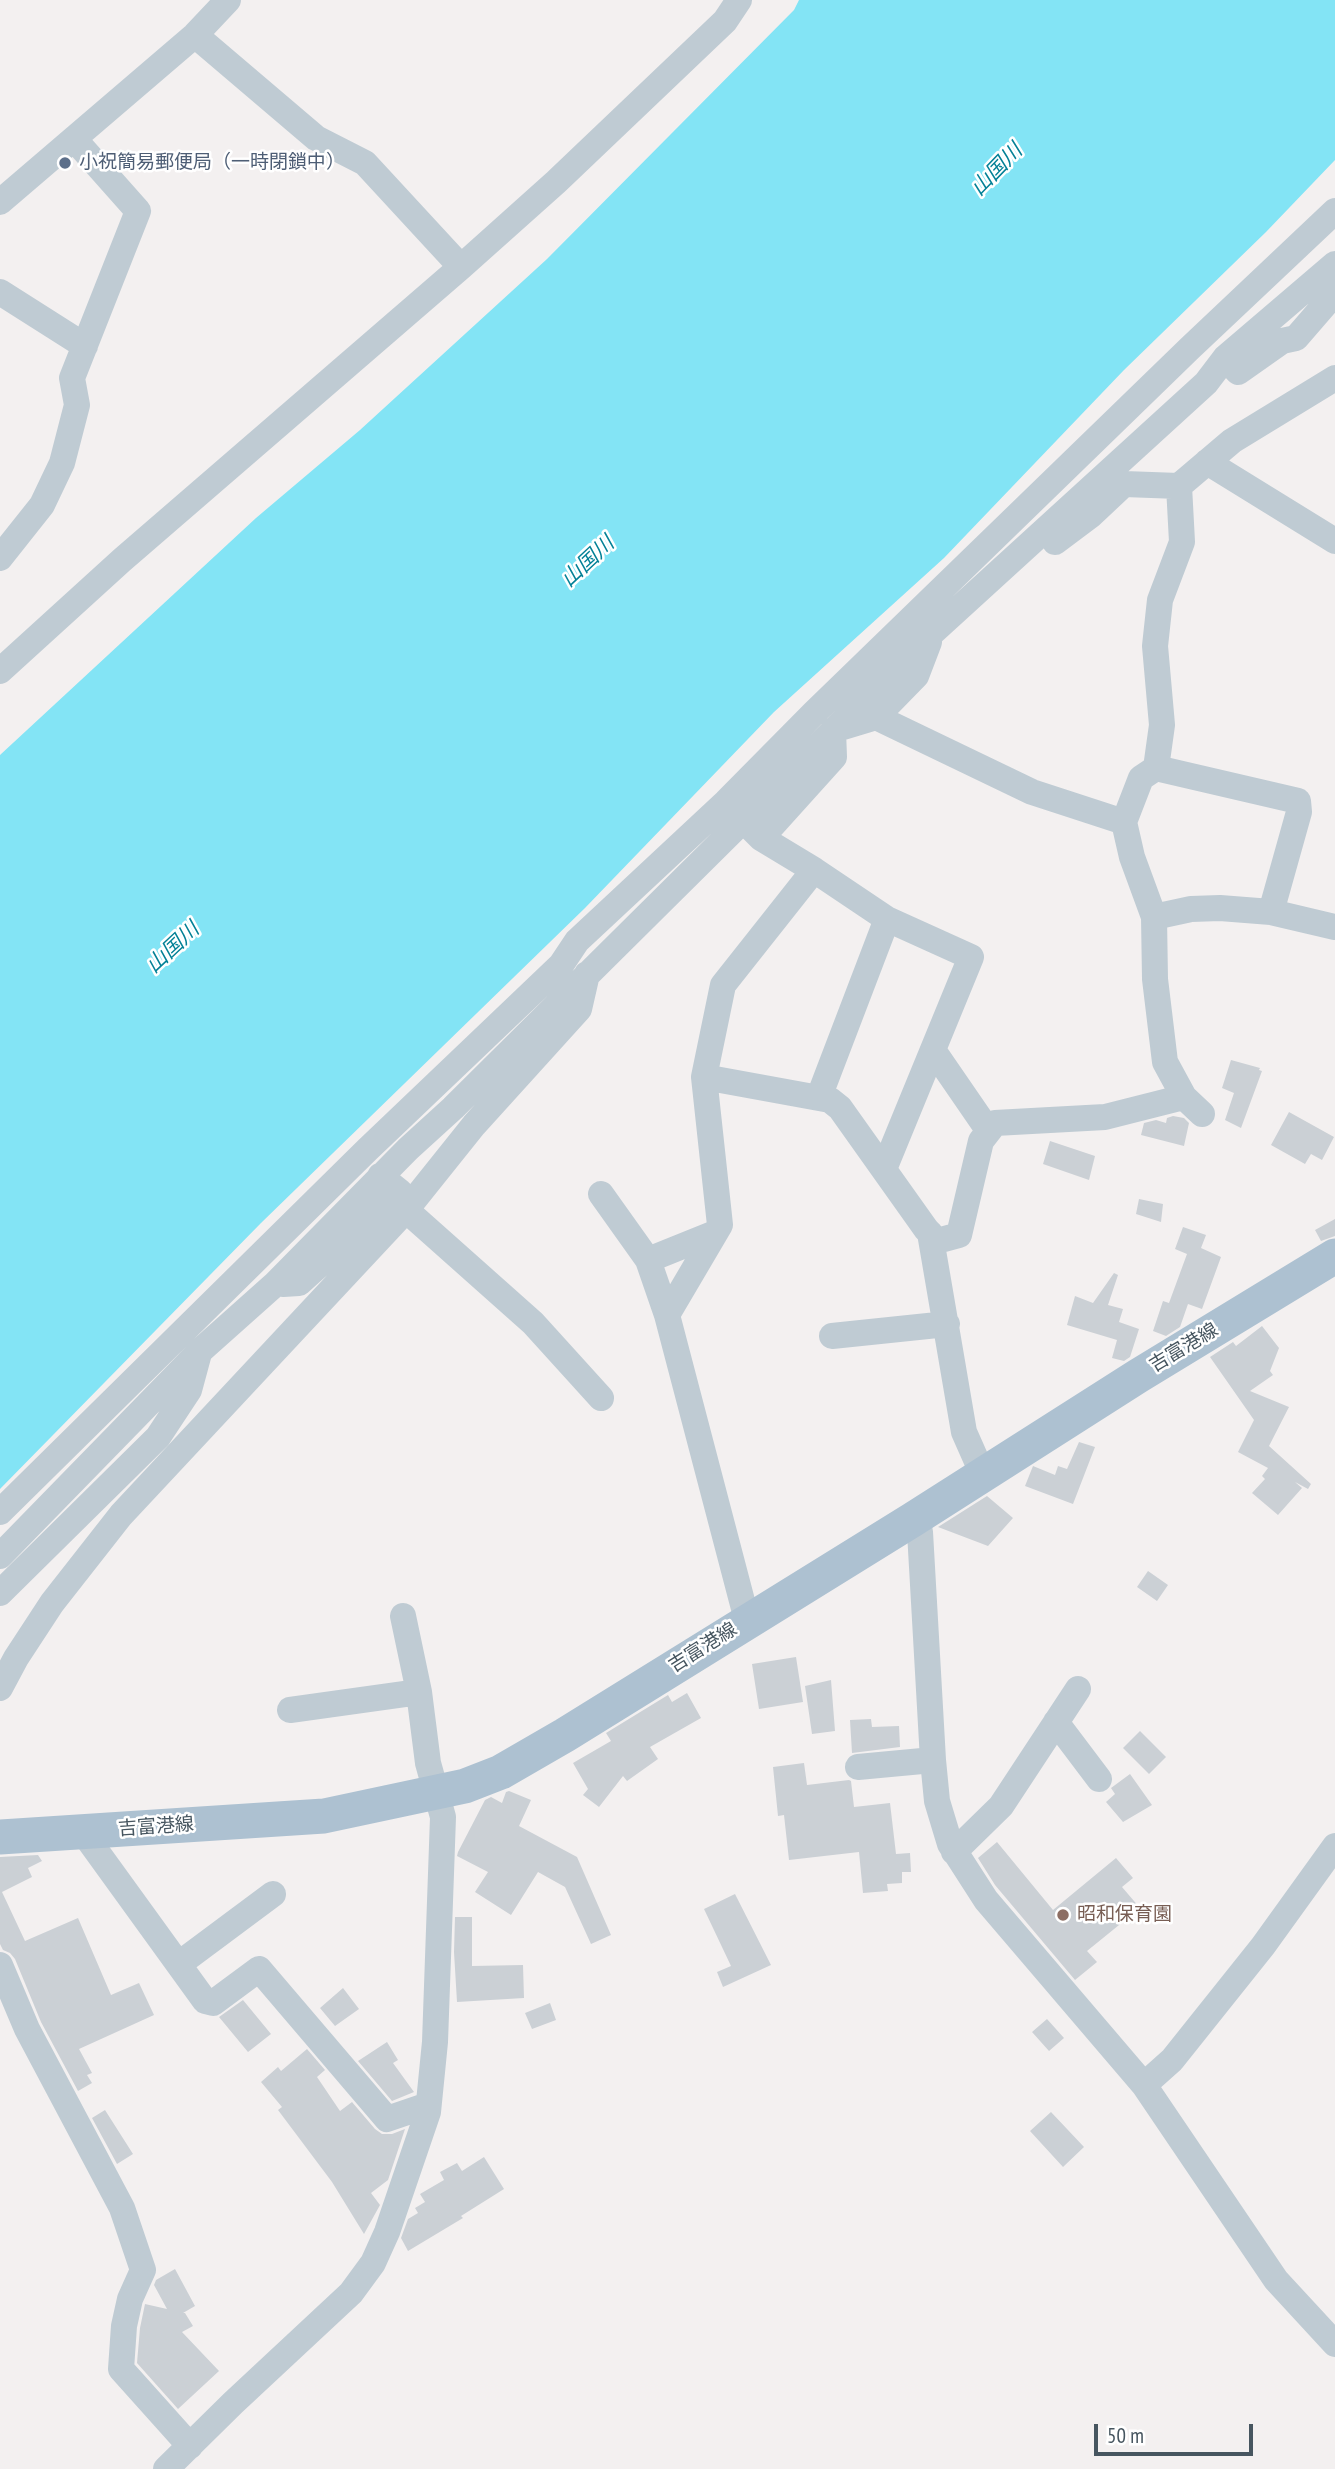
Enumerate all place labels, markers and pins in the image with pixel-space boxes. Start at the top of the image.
place label: 小祝簡易郵便局（一時閉鎖中） [79,152,345,174]
marker: 小祝簡易郵便局（一時閉鎖中） [57,155,73,171]
place label: 昭和保育園 [1077,1904,1172,1926]
marker: 昭和保育園 [1055,1907,1071,1923]

